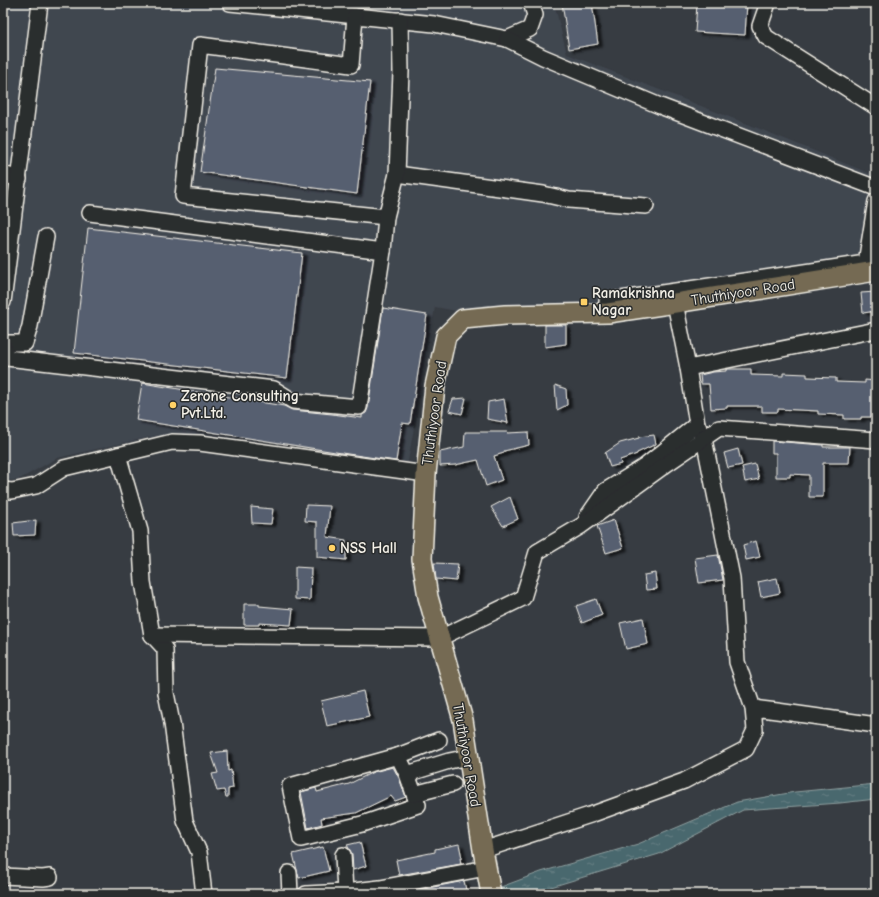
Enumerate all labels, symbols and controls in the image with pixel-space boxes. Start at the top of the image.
street label: Thuthiyoor Road [690,275,796,309]
place label: Ramakrishna Nagar [592,284,675,319]
marker: Ramakrishna Nagar [579,297,589,307]
street label: Thuthiyoor Road [418,360,450,466]
place label: Zerone Consulting Pvt.Ltd. [181,387,299,422]
marker: Zerone Consulting Pvt.Ltd. [168,400,178,410]
place label: NSS Hall [340,539,397,557]
marker: NSS Hall [327,543,337,553]
street label: Thuthiyoor Road [449,702,485,808]

